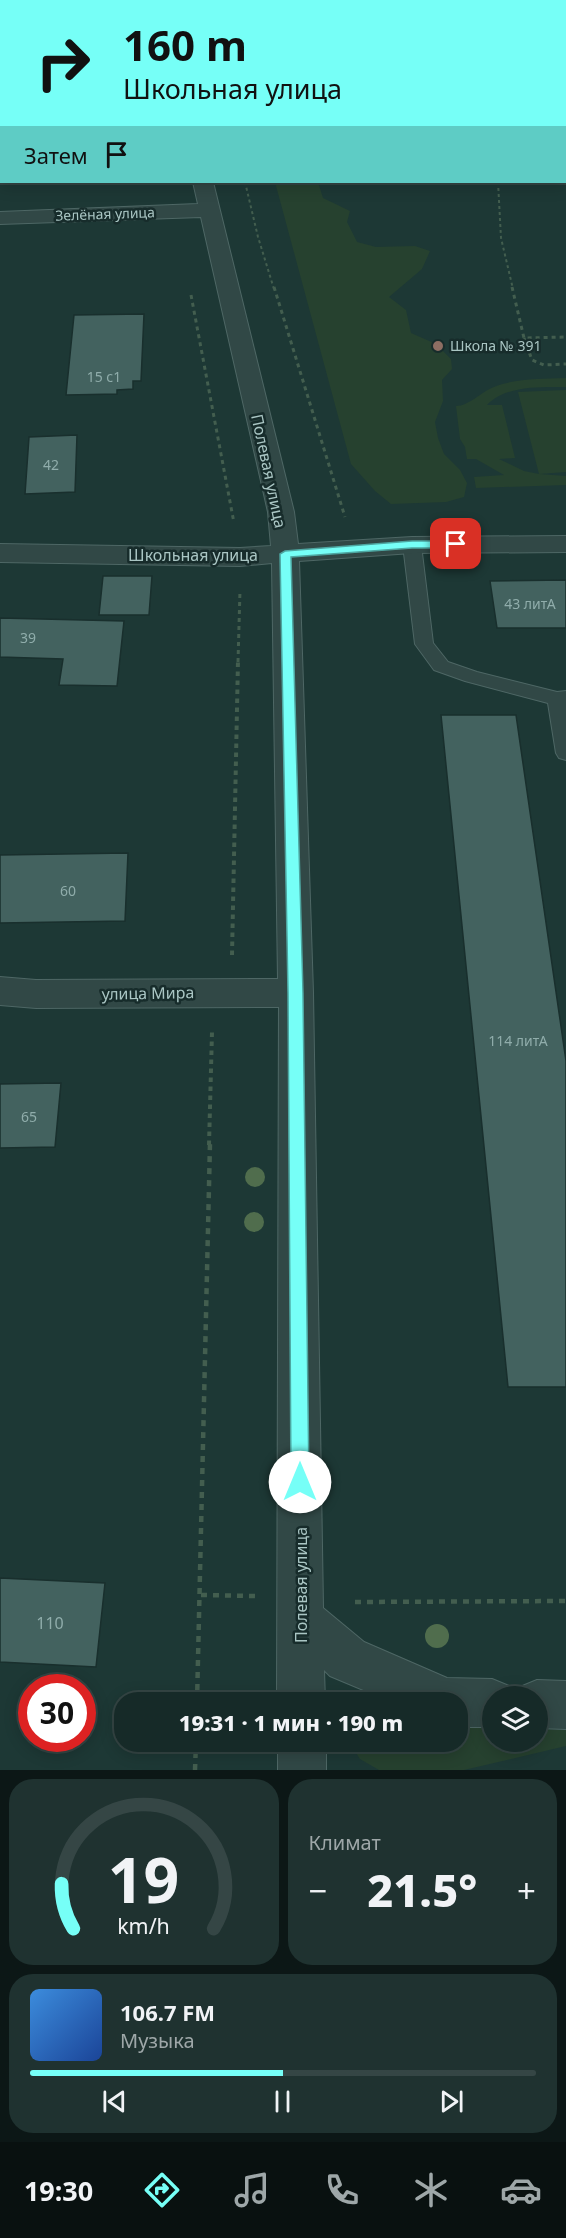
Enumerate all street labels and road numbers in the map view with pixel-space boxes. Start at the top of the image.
street label: Зелёная улица [55,202,155,225]
street label: Полевая улица [246,412,292,530]
street label: Школьная улица [128,544,258,566]
street label: улица Мира [102,981,194,1005]
street label: Полевая улица [290,1527,312,1643]

